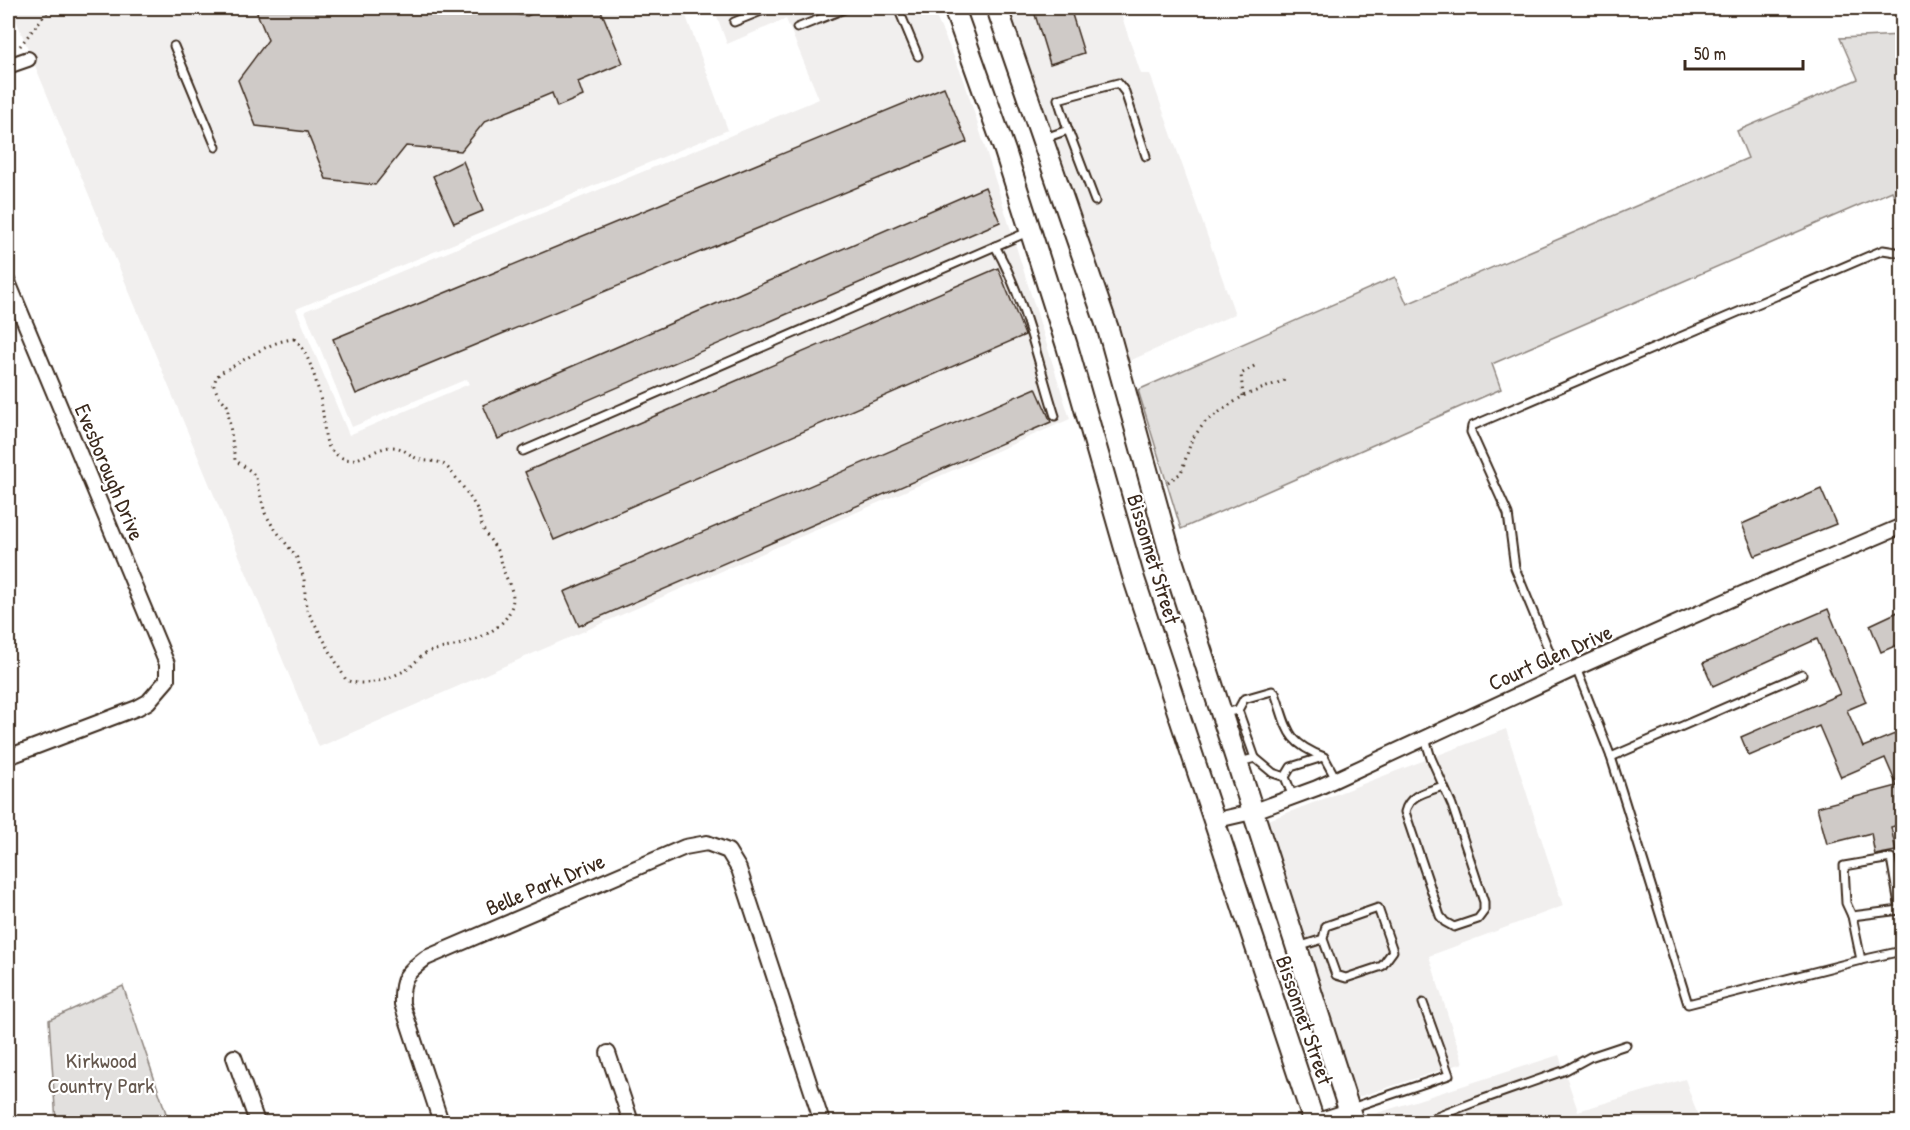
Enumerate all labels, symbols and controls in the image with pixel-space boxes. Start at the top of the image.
scale bar [1685,33,1804,71]
text: 50 m [1694,41,1726,66]
street label: Evesborough Drive [68,399,152,545]
street label: Bissonnet Street [1120,490,1188,628]
street label: Court Glen Drive [1483,616,1617,698]
street label: Belle Park Drive [481,845,609,923]
street label: Bissonnet Street [1269,952,1341,1089]
park label: Kirkwood Country Park [48,1045,154,1100]

